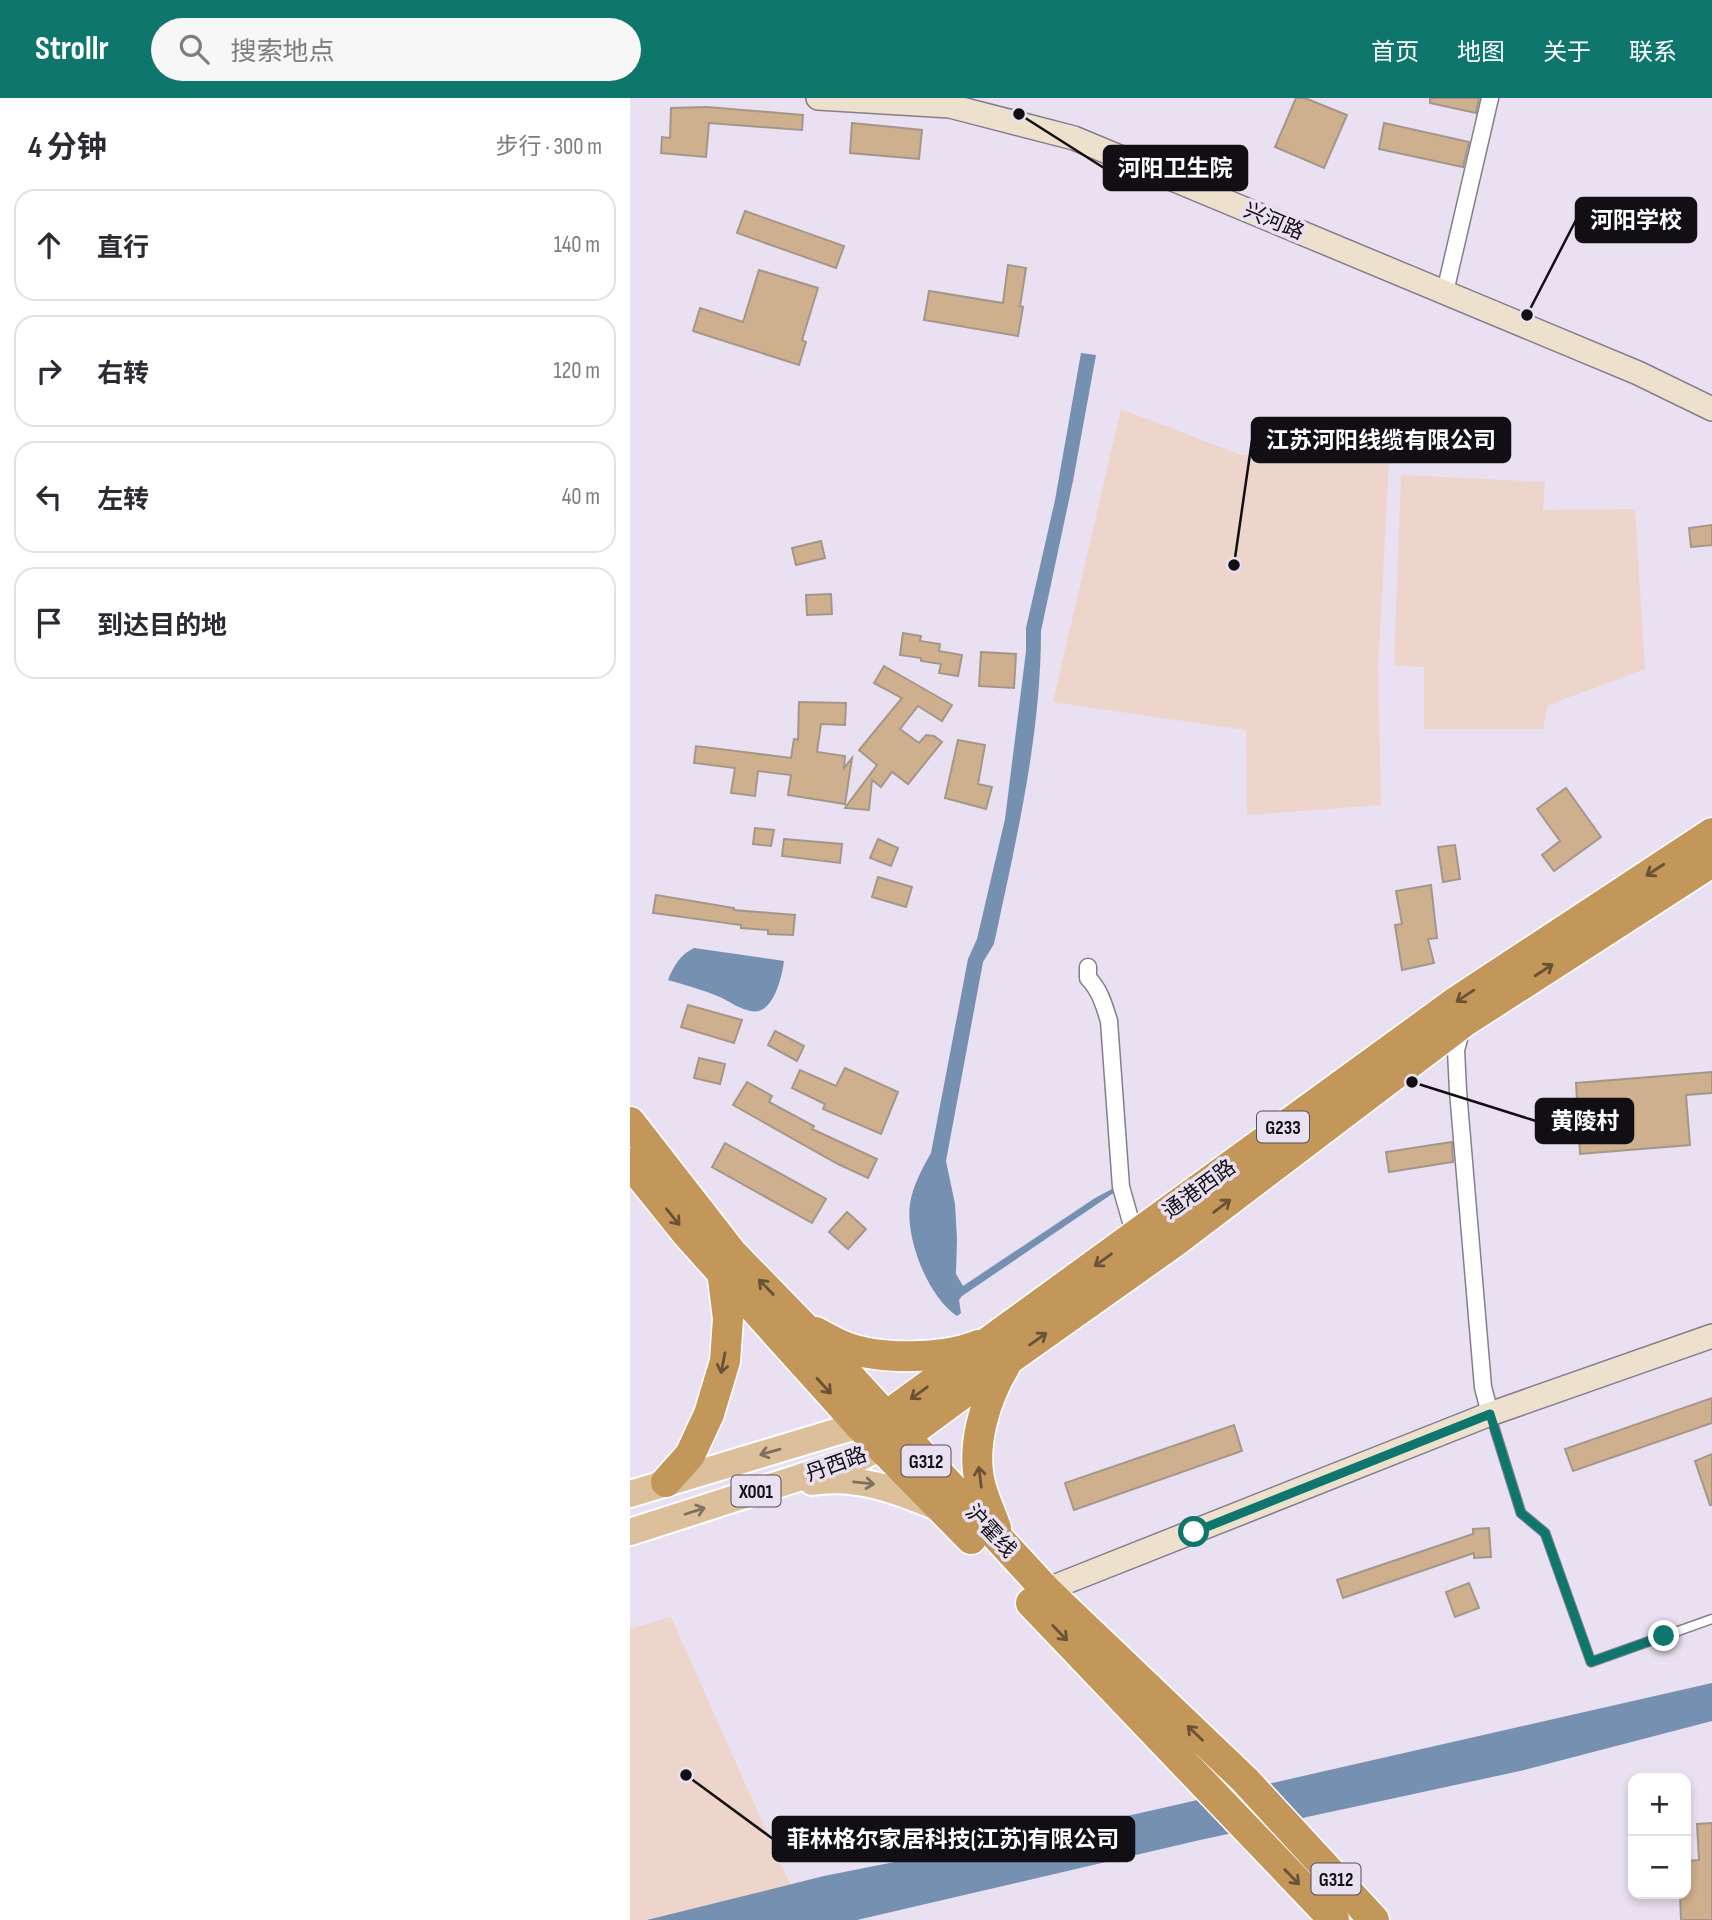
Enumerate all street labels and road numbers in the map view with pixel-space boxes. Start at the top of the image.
street label: 兴河路 [1240,198,1308,245]
road number: G233 [1257,1112,1309,1142]
street label: 通港西路 [1158,1155,1241,1224]
street label: 丹西路 [802,1442,870,1487]
road number: G312 [902,1446,950,1476]
road number: X001 [732,1476,780,1506]
street label: 沪霍线 [960,1500,1021,1563]
road number: G312 [1312,1863,1360,1894]

